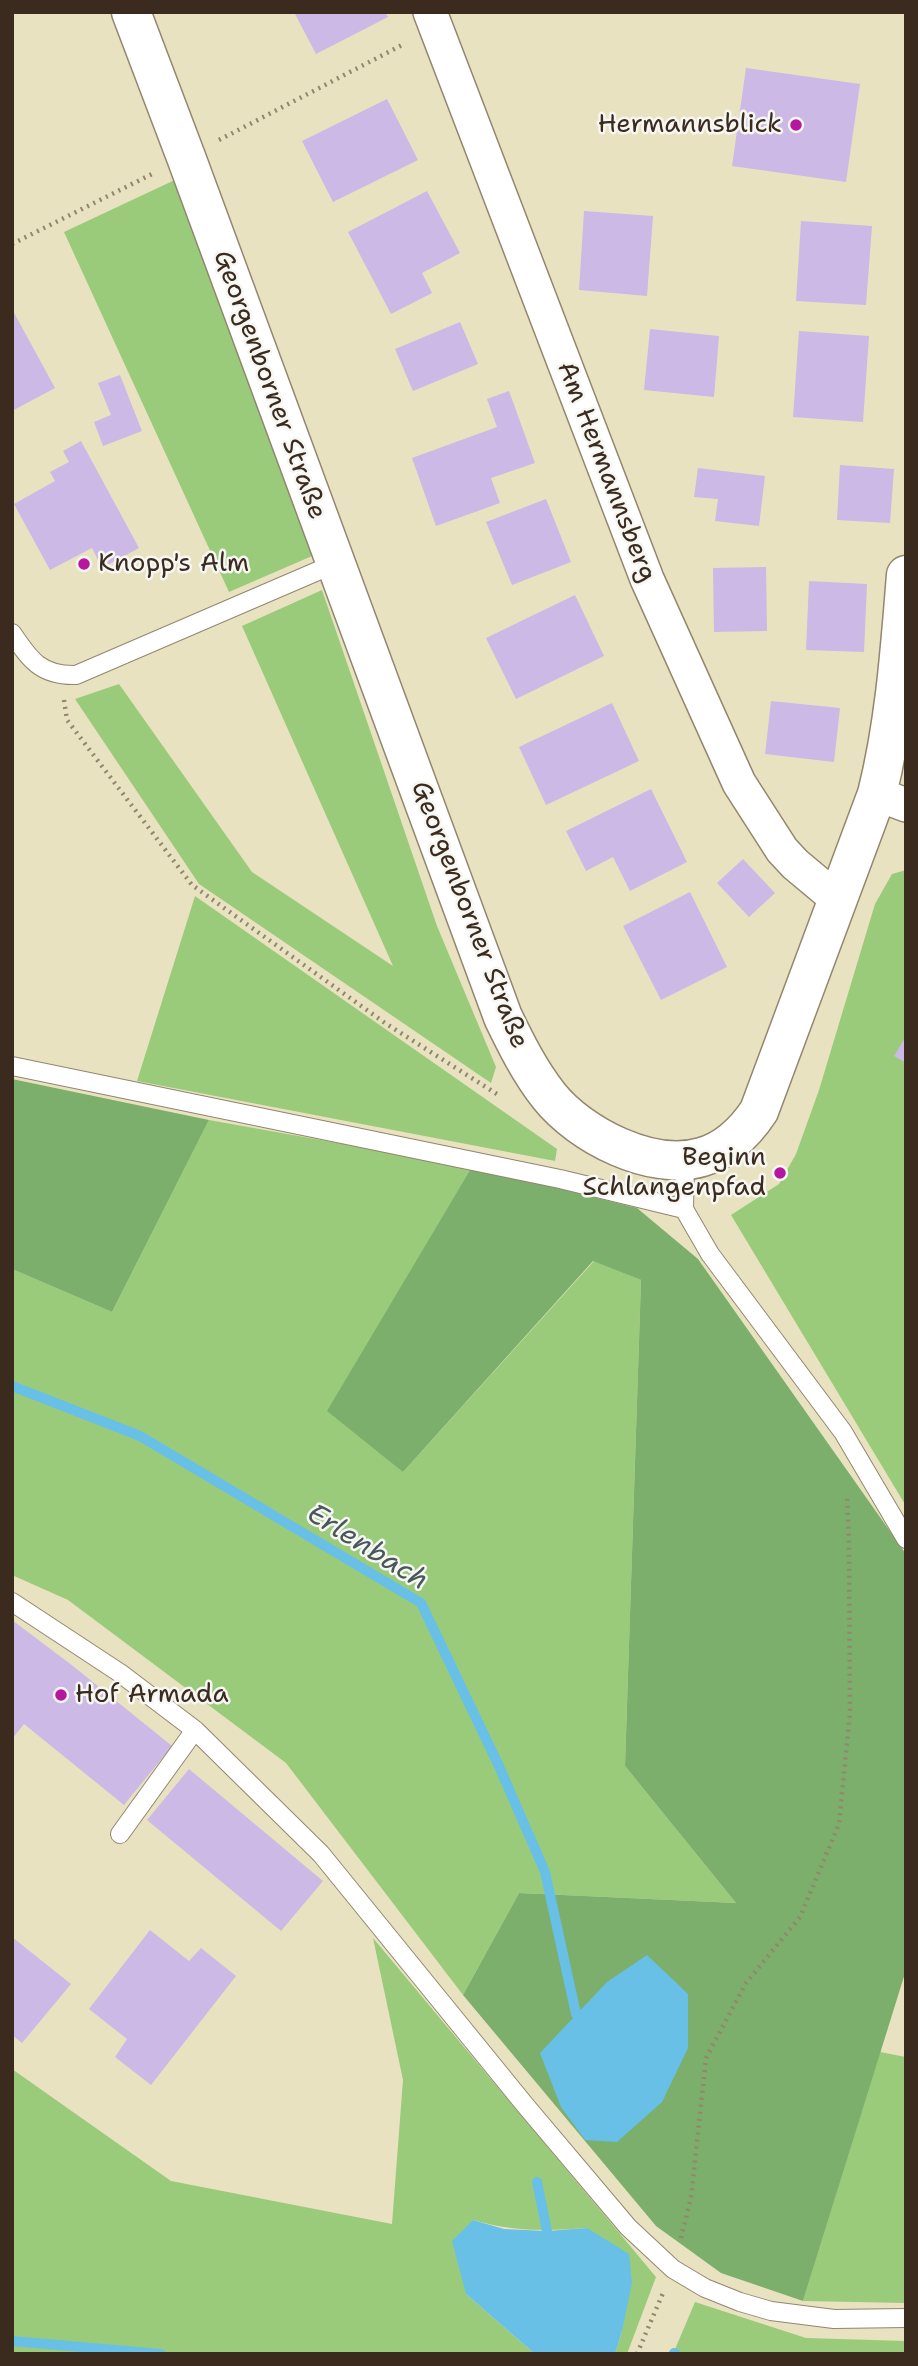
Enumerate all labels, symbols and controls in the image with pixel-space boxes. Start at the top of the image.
place label: Hermannsblick [598,109,782,141]
marker: Hermannsblick [788,117,804,133]
street label: Georgenborner Straße [206,246,332,524]
street label: Am Hermannsberg [550,357,662,587]
place label: Knopp's Alm [98,548,249,580]
marker: Knopp's Alm [76,556,92,572]
street label: Georgenborner Straße [404,777,534,1053]
place label: Beginn Schlangenpfad [582,1142,766,1204]
marker: Beginn Schlangenpfad [772,1165,788,1181]
water label: Erlenbach [300,1498,434,1598]
place label: Hof Armada [75,1679,229,1711]
marker: Hof Armada [53,1687,69,1703]

